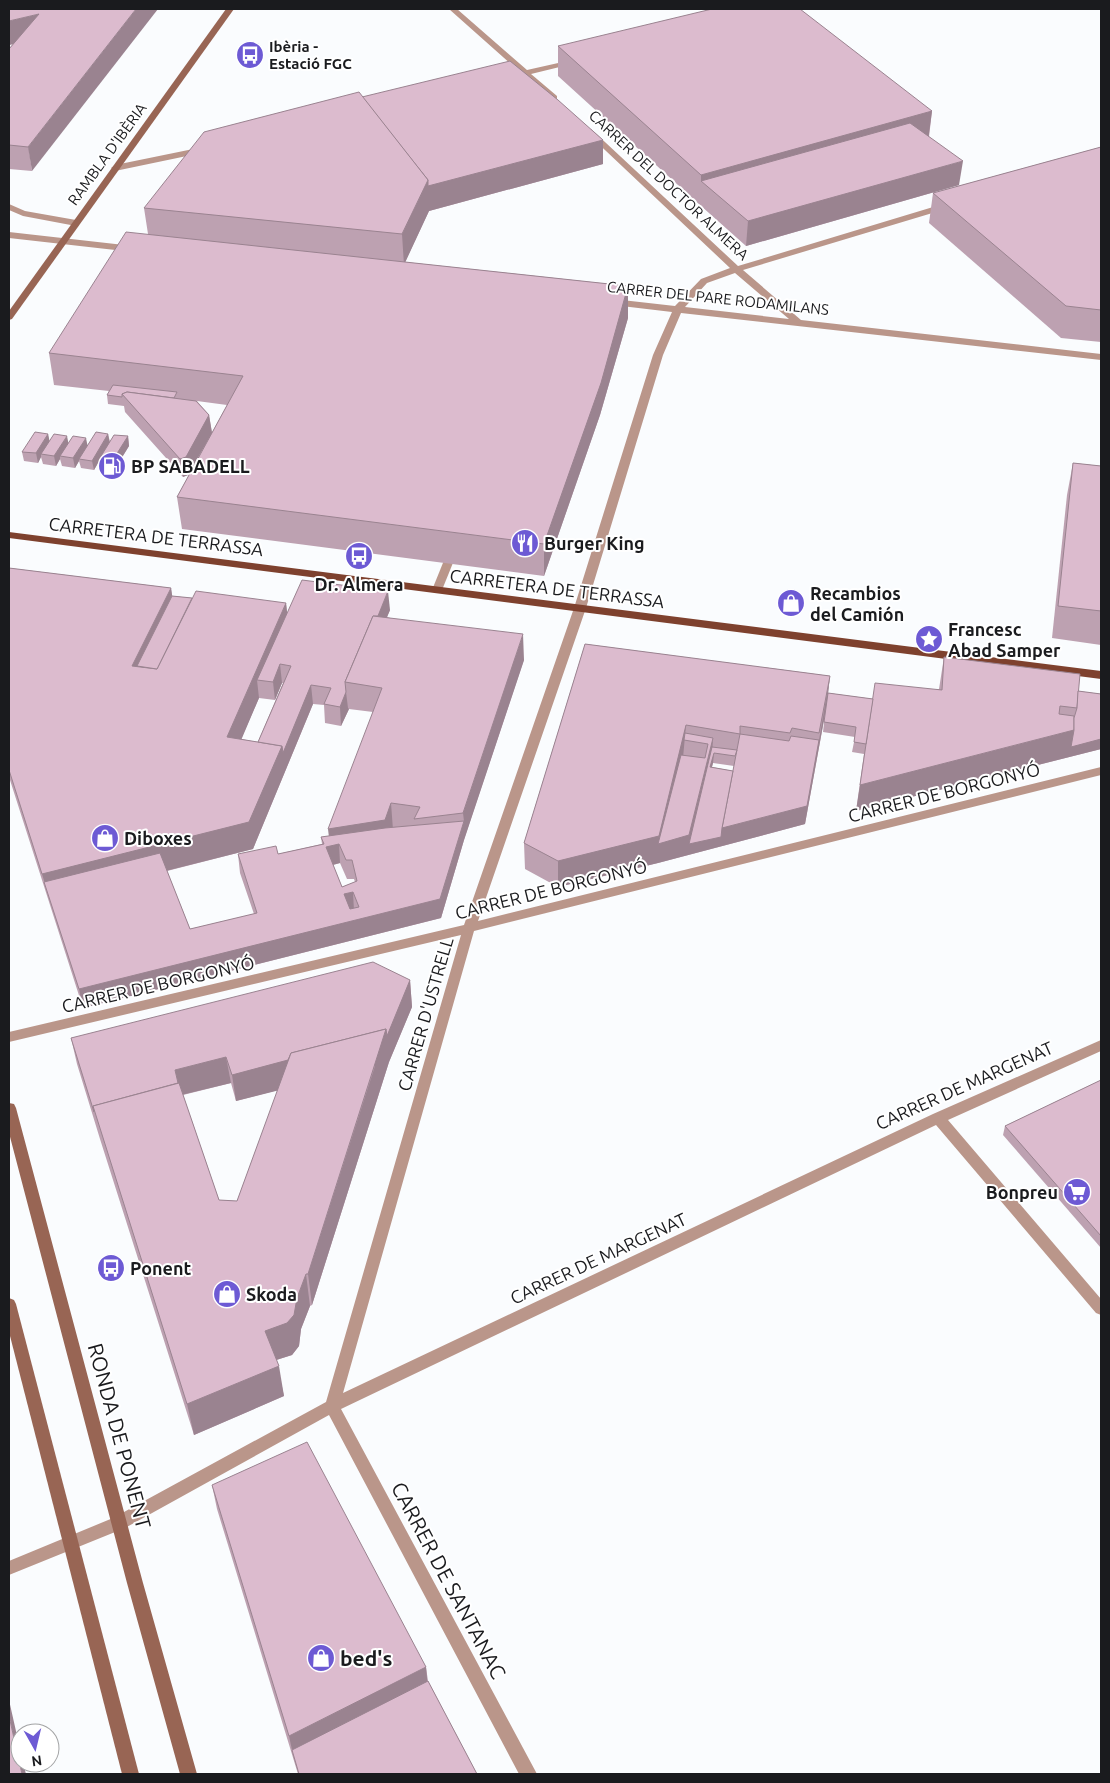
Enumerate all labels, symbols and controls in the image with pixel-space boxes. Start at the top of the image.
place label: Ibèria - Estació FGC [269,38,352,72]
bus stop icon: Ibèria - Estació FGC [235,40,265,70]
street label: RAMBLA D'IBÈRIA [64,99,150,208]
street label: CARRER DEL DOCTOR ALMERA [586,107,752,264]
street label: CARRER DEL PARE RODAMILANS [606,278,830,318]
fuel station icon: BP SABADELL [97,451,127,481]
place label: BP SABADELL [131,456,250,476]
street label: CARRETERA DE TERRASSA [48,513,265,559]
restaurant icon: Burger King [510,528,540,558]
place label: Burger King [544,533,645,553]
bus stop icon: Dr. Almera [344,541,374,571]
street label: CARRETERA DE TERRASSA [449,565,666,611]
place label: Dr. Almera [314,574,404,594]
place label: Recambios del Camión [810,583,904,624]
shop icon: Recambios del Camión [776,588,806,618]
place label: Francesc Abad Samper [948,619,1061,660]
place icon: Francesc Abad Samper [914,624,944,654]
street label: CARRER DE BORGONYÓ [846,757,1042,826]
shop icon: Diboxes [90,823,120,853]
place label: Diboxes [124,828,192,848]
street label: CARRER DE BORGONYÓ [453,854,649,923]
street label: CARRER D'USTRELL [393,935,457,1093]
street label: CARRER DE BORGONYÓ [60,951,256,1016]
street label: CARRER DE MARGENAT [872,1037,1056,1133]
supermarket icon: Bonpreu [1062,1177,1092,1207]
place label: Bonpreu [986,1182,1058,1202]
street label: CARRER DE MARGENAT [507,1208,689,1308]
bus stop icon: Ponent [96,1253,126,1283]
place label: Ponent [130,1258,191,1278]
shop icon: Skoda [212,1279,242,1309]
place label: Skoda [246,1284,297,1304]
street label: RONDA DE PONENT [84,1341,156,1532]
street label: CARRER DE SANTANAC [387,1477,511,1683]
shop icon: bed's [306,1643,336,1673]
place label: bed's [340,1646,392,1670]
north arrow [10,1723,60,1773]
text: N [31,1752,43,1770]

